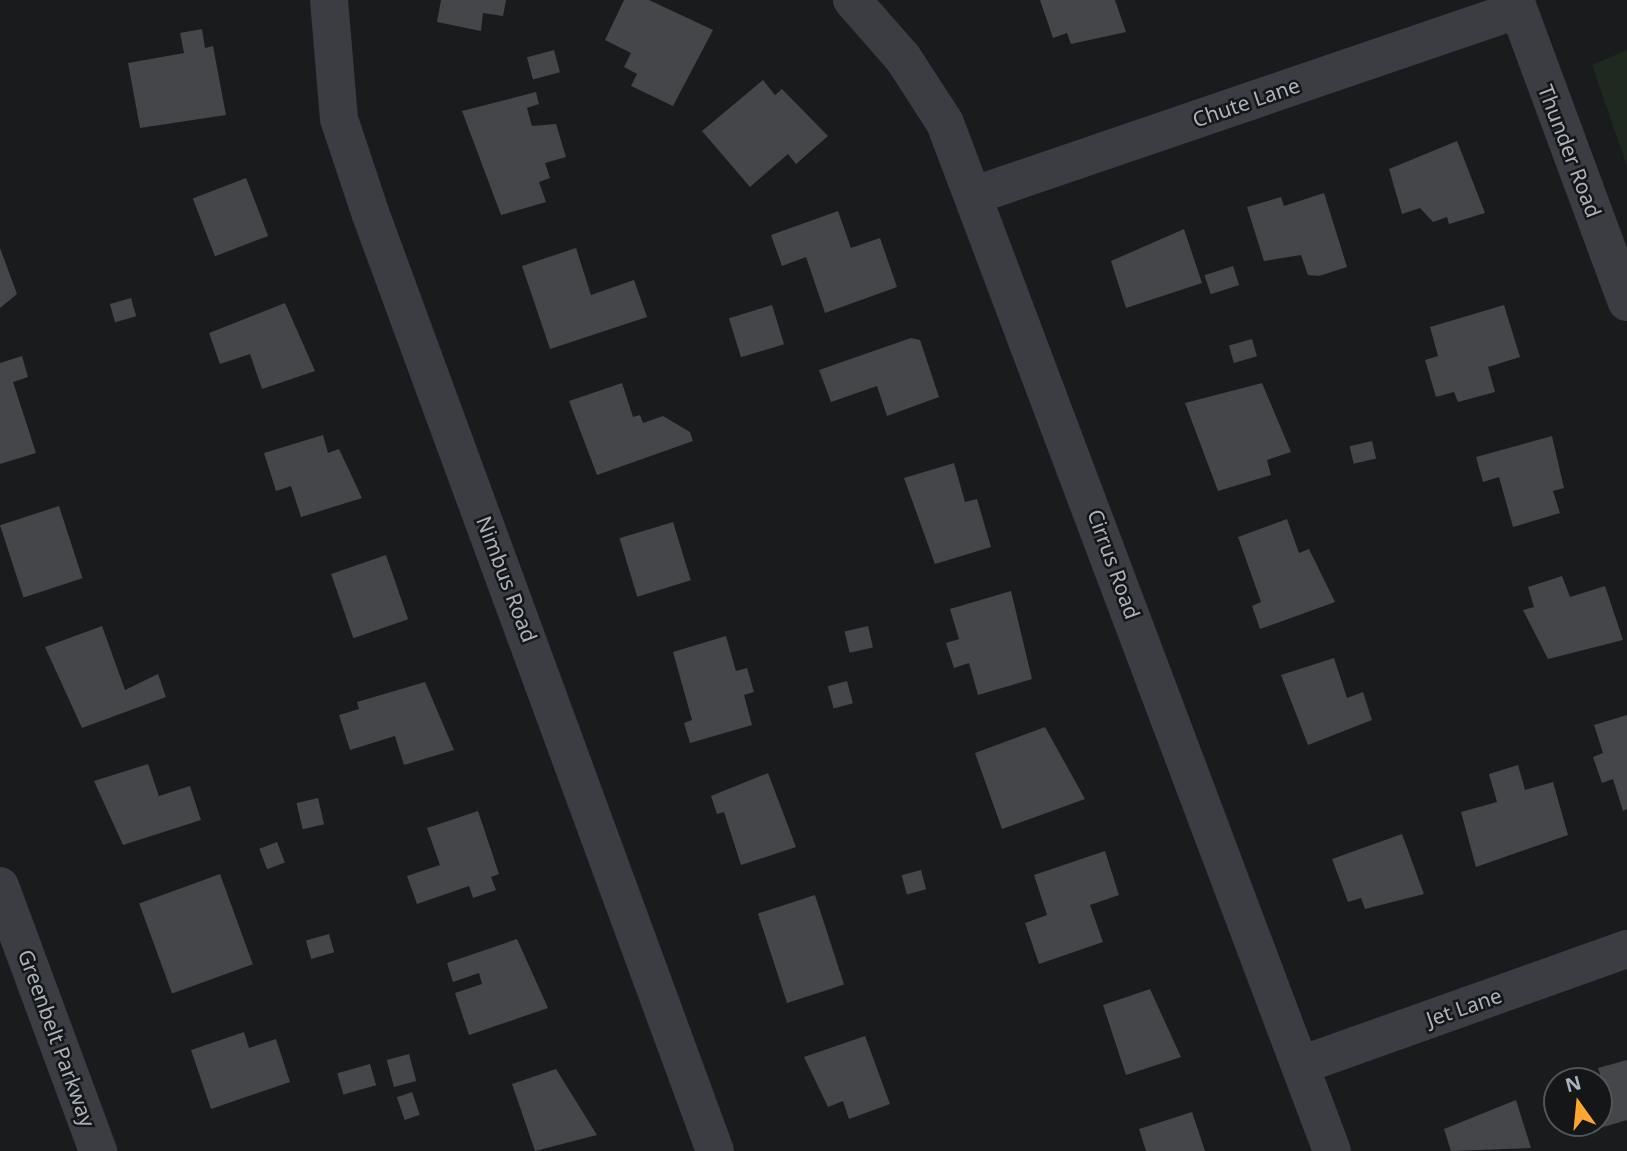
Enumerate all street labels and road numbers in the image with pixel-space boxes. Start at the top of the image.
street label: Chute Lane [1189,72,1303,132]
street label: Thunder Road [1533,81,1607,221]
street label: Cirrus Road [1082,506,1146,622]
street label: Nimbus Road [471,512,543,646]
street label: Greenbelt Parkway [13,946,101,1130]
street label: Jet Lane [1423,982,1505,1032]

